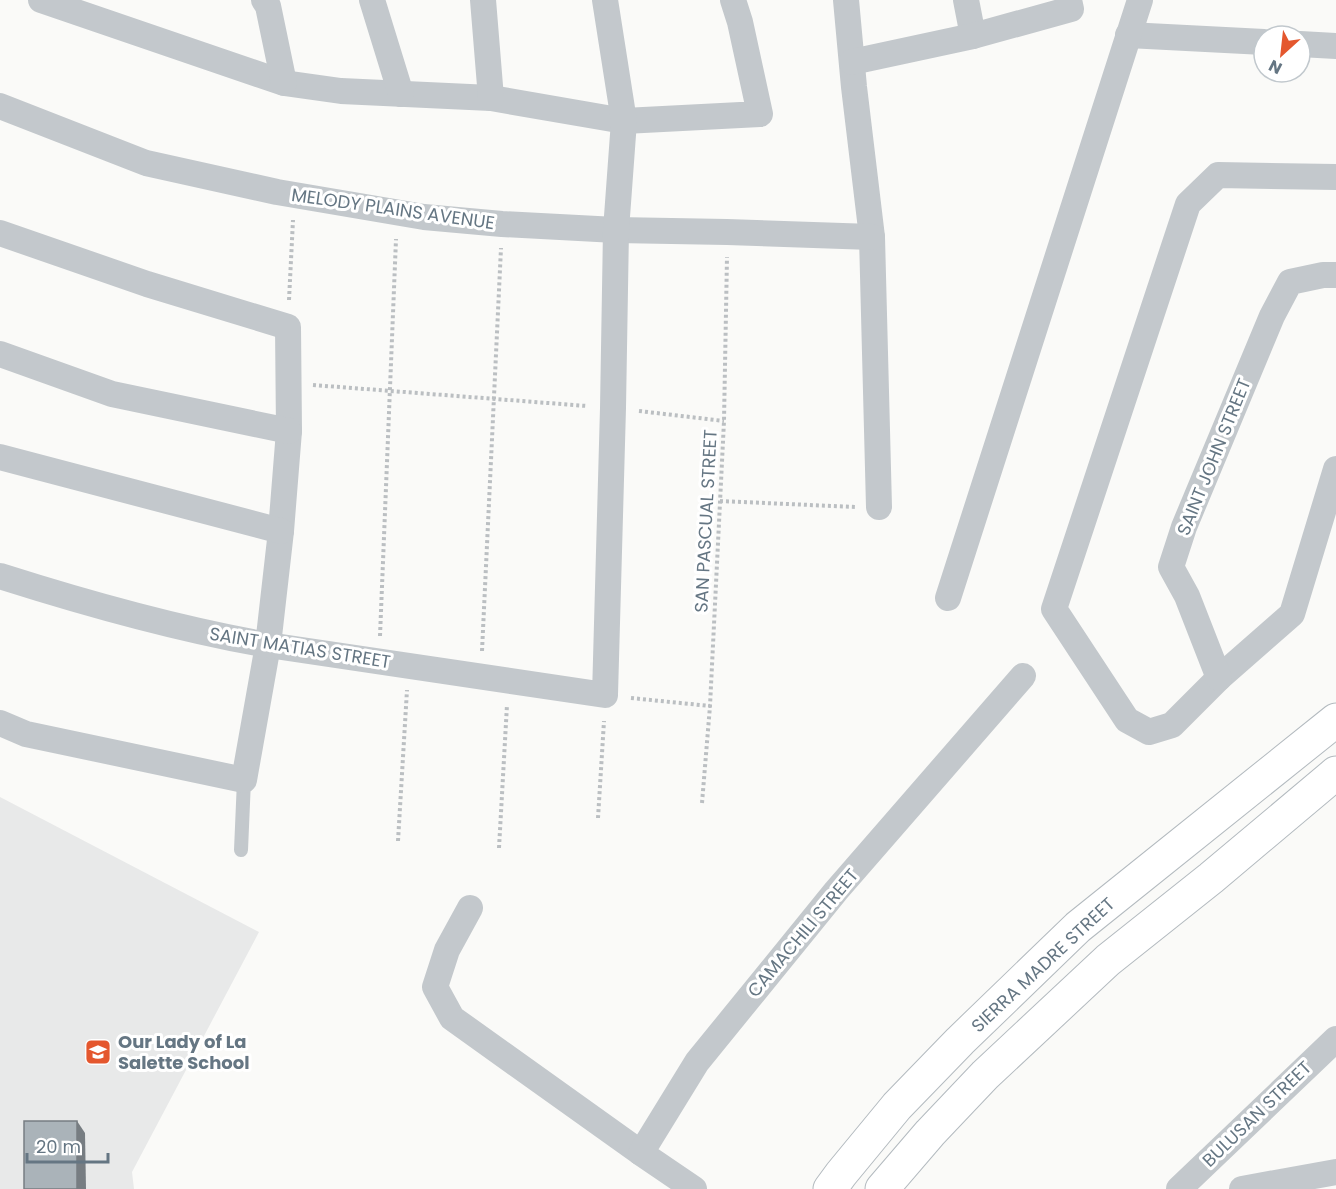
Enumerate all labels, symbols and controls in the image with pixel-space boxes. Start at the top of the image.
north arrow [1252,24,1312,84]
text: N [1265,54,1286,80]
street label: MELODY PLAINS AVENUE [290,182,496,235]
street label: SAINT JOHN STREET [1171,374,1257,539]
street label: SAN PASCUAL STREET [688,428,723,613]
street label: SAINT MATIAS STREET [208,621,393,674]
street label: CAMACHILI STREET [741,863,864,1002]
street label: SIERRA MADRE STREET [965,891,1120,1038]
place label: Our Lady of La Salette School [118,1029,250,1075]
school or university icon: Our Lady of La Salette School [83,1037,113,1067]
street label: BULUSAN STREET [1197,1055,1317,1172]
scale bar [27,1126,108,1164]
text: 20 m [36,1134,81,1159]

